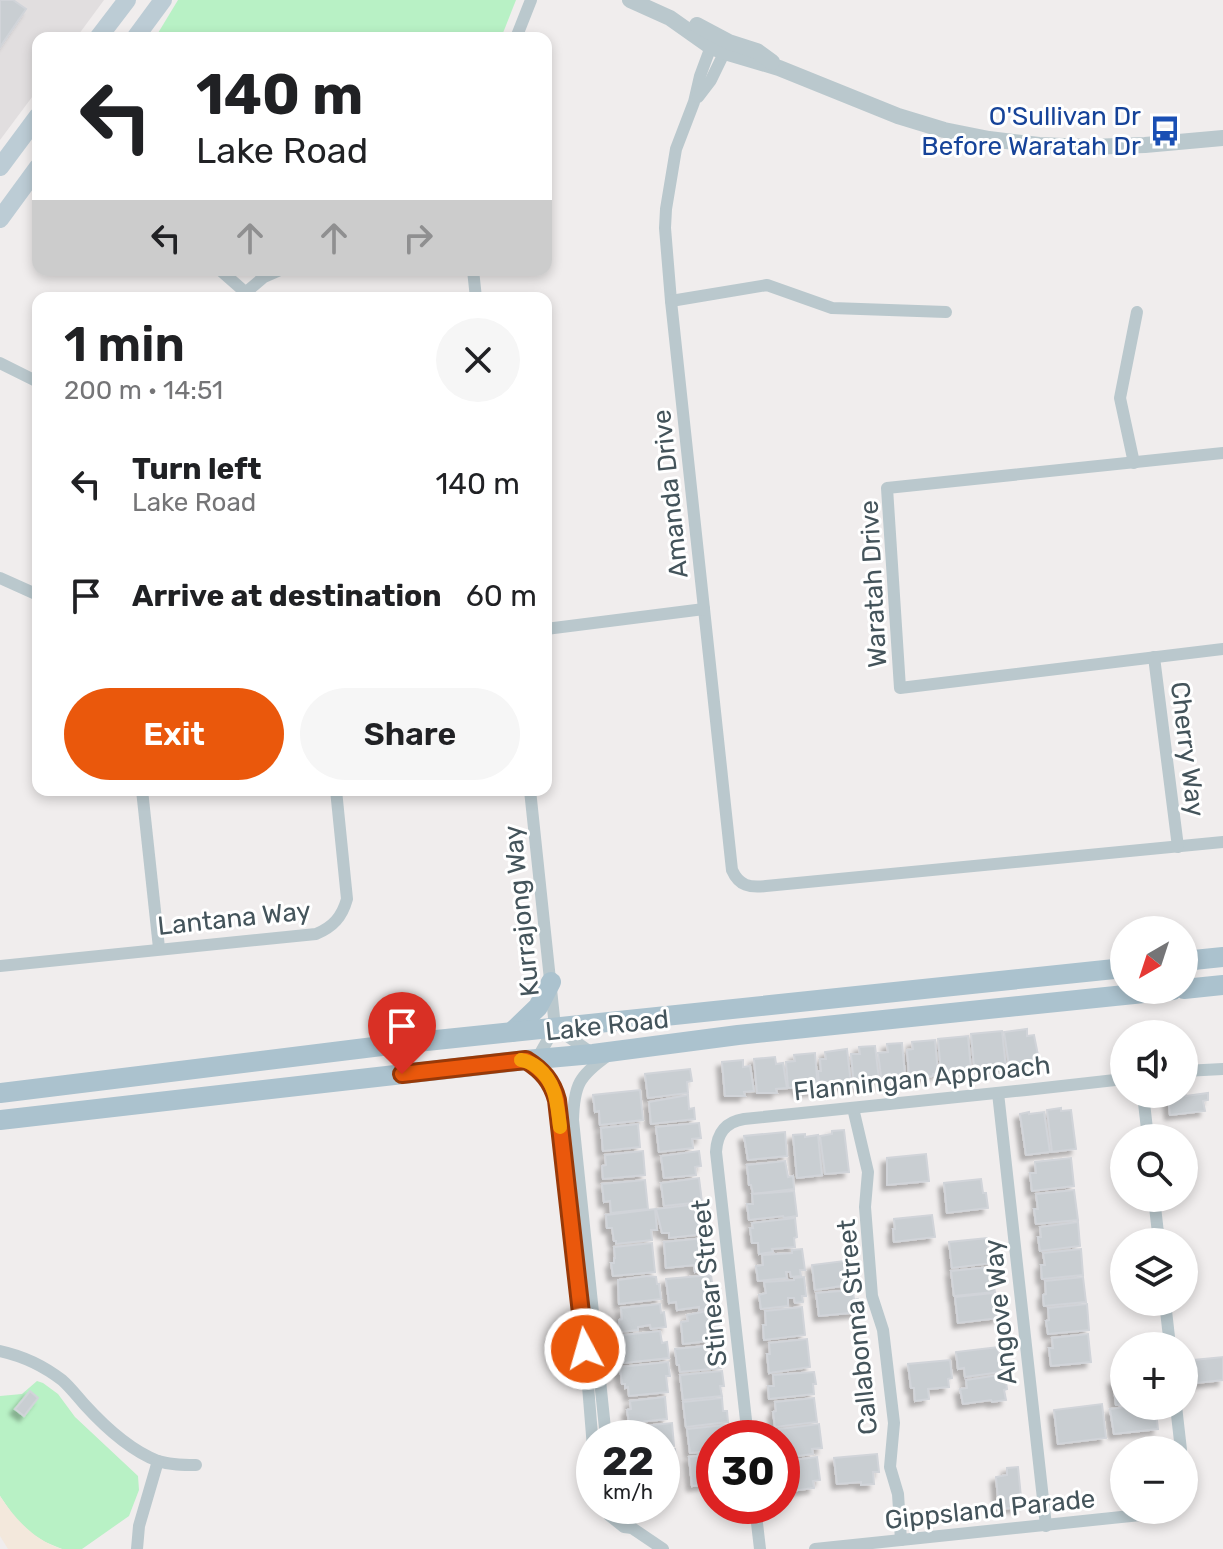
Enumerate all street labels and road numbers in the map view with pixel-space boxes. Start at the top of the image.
street label: Amanda Drive [646,408,695,580]
street label: Waratah Drive [854,499,893,669]
street label: Cherry Way [1164,680,1211,818]
street label: Kurrajong Way [497,824,546,998]
street label: Lantana Way [156,895,312,942]
street label: Lake Road [544,1004,670,1047]
street label: Flanningan Approach [792,1050,1052,1107]
street label: Stinear Street [685,1198,734,1368]
street label: Callabonna Street [831,1218,884,1436]
street label: Angove Way [977,1238,1024,1386]
street label: Gippsland Parade [883,1483,1097,1536]

